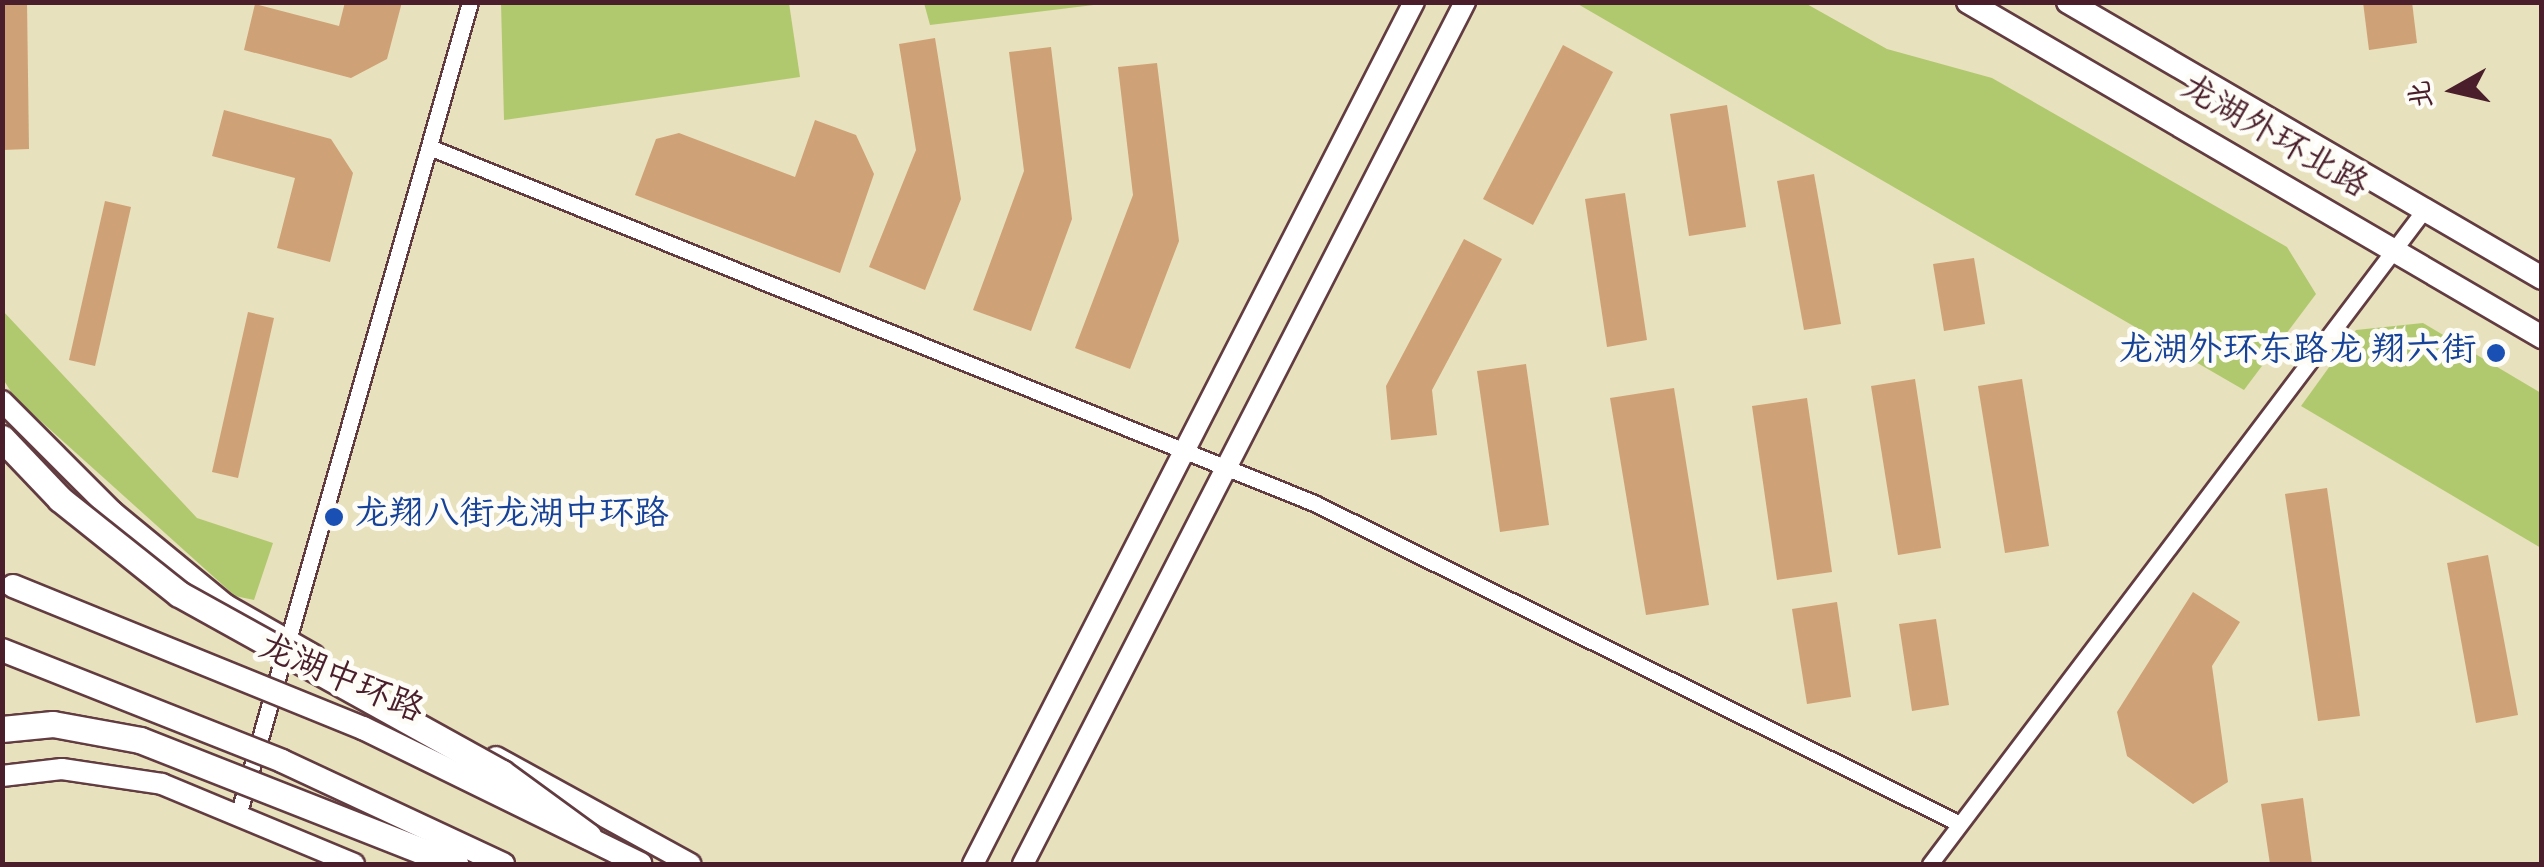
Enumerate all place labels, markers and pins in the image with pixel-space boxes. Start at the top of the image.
place label: 龙湖外环东路龙 翔六街 [2118,332,2476,374]
marker: 龙湖外环东路龙 翔六街 [2485,342,2507,364]
place label: 龙翔八街龙湖中环路 [354,496,669,538]
marker: 龙翔八街龙湖中环路 [323,506,345,528]

